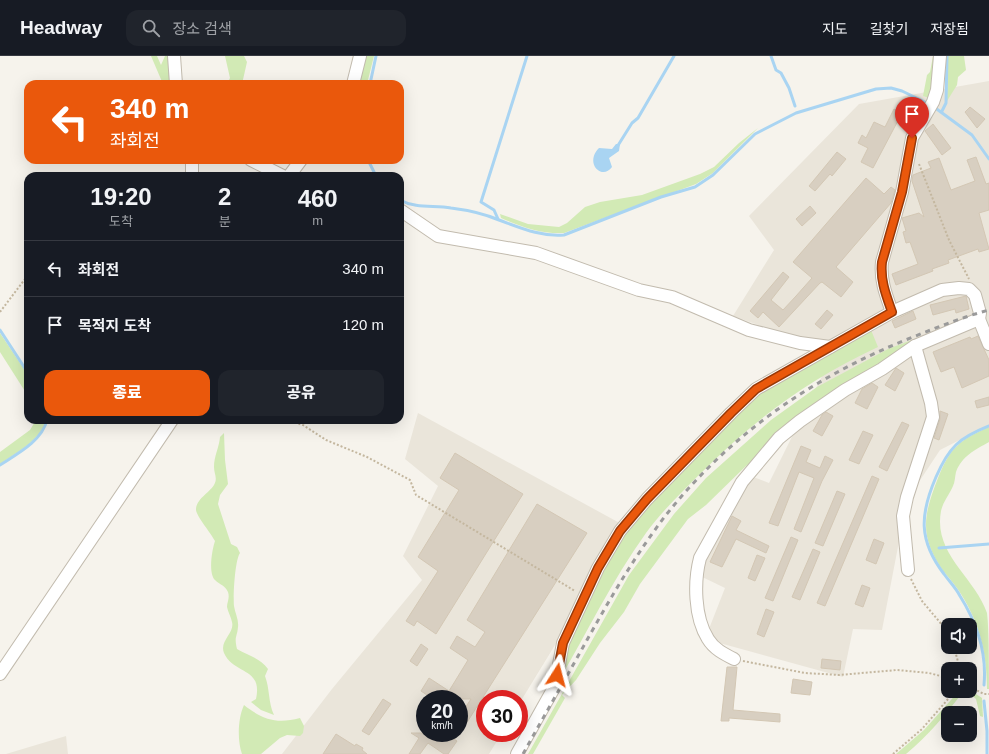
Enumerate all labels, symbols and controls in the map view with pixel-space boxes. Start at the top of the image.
search box [126,10,406,46]
text: Headway [20,17,102,38]
icon: search [140,17,162,39]
text: 장소 검색 [172,20,232,37]
text: 지도 [822,21,848,37]
text: 길찾기 [870,21,908,37]
text: 저장됨 [930,21,969,37]
text: 340 m [110,93,189,124]
icon: left [44,96,96,148]
pin [895,97,929,138]
icon: arrive [901,103,923,125]
text: 좌회전 [110,131,160,151]
text: 19:20 [90,183,152,210]
text: 2 [218,183,231,210]
text: 460 [298,185,338,212]
text: m [312,213,323,228]
text: 도착 [109,214,133,229]
text: 분 [219,214,231,229]
icon: left [44,258,66,280]
text: 340 m [342,260,384,277]
text: 좌회전 [78,261,119,278]
icon: arrive [44,314,66,336]
text: 120 m [342,316,384,333]
text: 목적지 도착 [78,317,151,334]
button: 종료 [44,370,210,416]
button: 공유 [218,370,384,416]
map controls [941,618,977,742]
button: sound [941,618,977,654]
position arrow [536,654,578,696]
button: + [941,662,977,698]
speed limit sign: 30 [476,690,528,742]
text: 20 [431,700,453,722]
button: − [941,706,977,742]
text: km/h [431,720,453,731]

